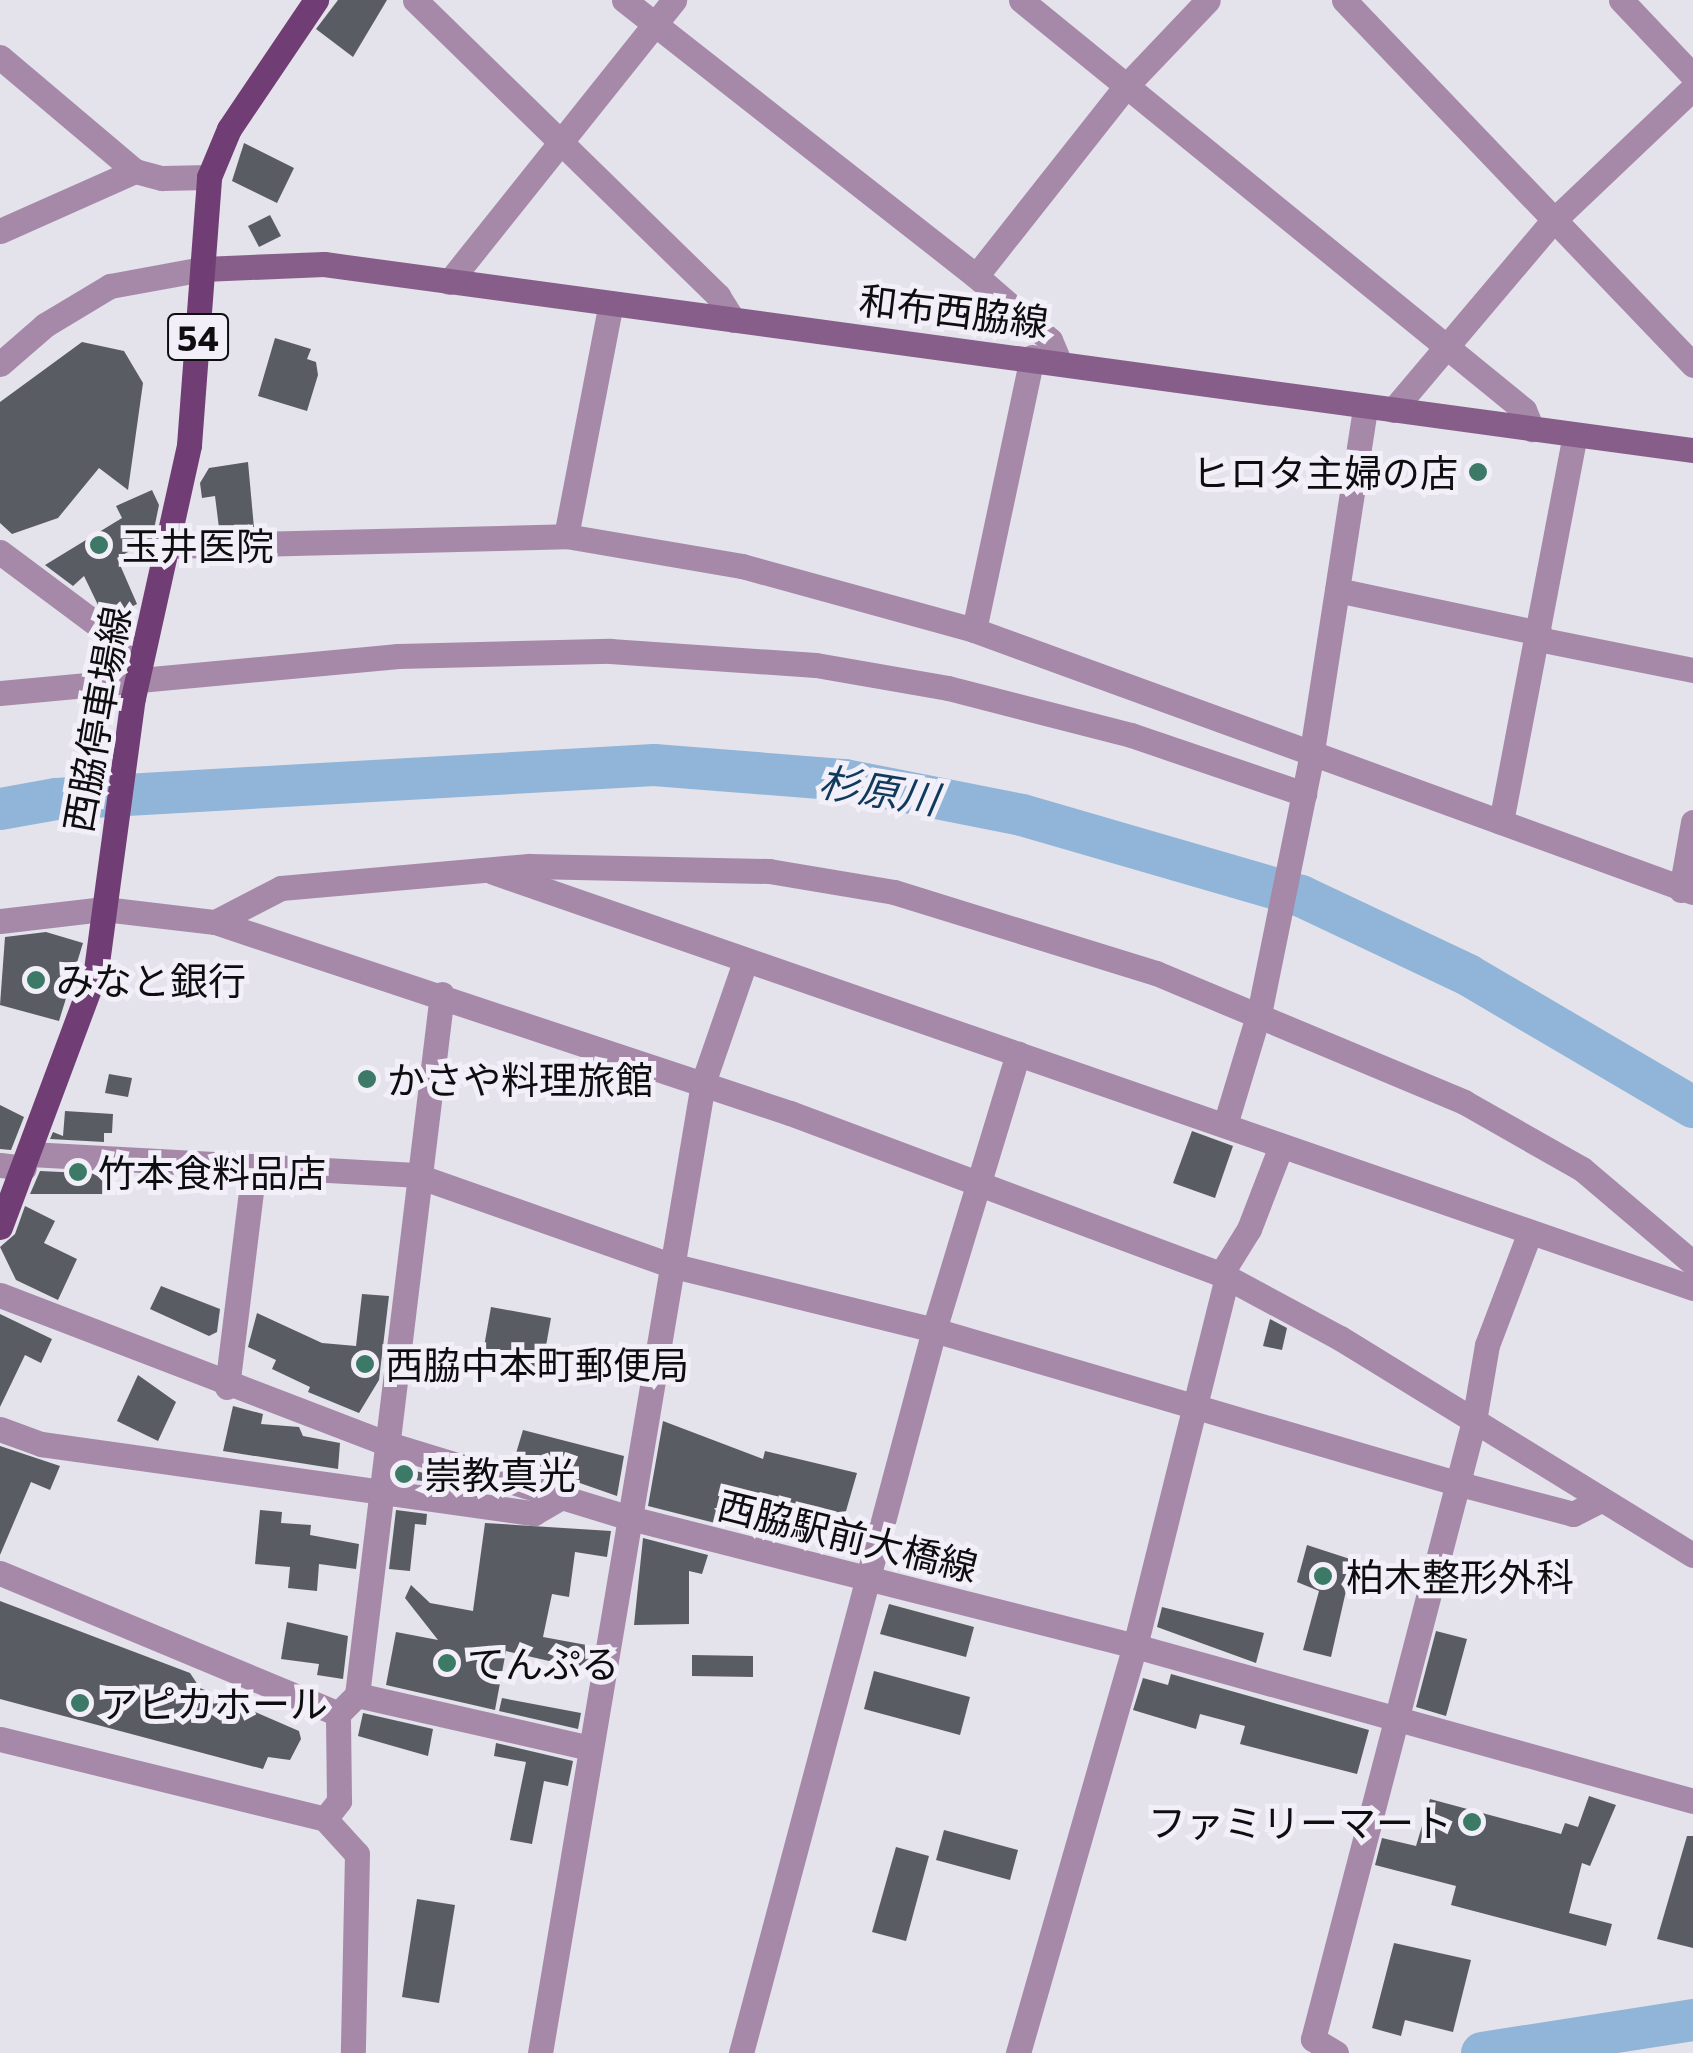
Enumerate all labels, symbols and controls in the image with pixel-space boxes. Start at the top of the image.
street label: 和布西脇線 [857,276,1051,344]
road number: 54 [166,307,230,367]
place label: ヒロタ主婦の店 [1192,449,1458,495]
marker: ヒロタ主婦の店 [1467,461,1489,483]
place label: 玉井医院 [122,522,274,568]
marker: 玉井医院 [86,532,112,558]
street label: 西脇停車場線 [54,603,138,835]
water label: 杉原川 [816,756,942,822]
place label: みなと銀行 [56,957,246,1003]
marker: みなと銀行 [25,969,47,991]
place label: かさや料理旅館 [387,1056,653,1102]
marker: かさや料理旅館 [356,1068,378,1090]
place label: 竹本食料品店 [98,1149,326,1195]
marker: 竹本食料品店 [67,1161,89,1183]
place label: 西脇中本町郵便局 [385,1341,689,1387]
marker: 西脇中本町郵便局 [354,1353,376,1375]
place label: 崇教真光 [424,1451,576,1497]
marker: 崇教真光 [393,1463,415,1485]
street label: 西脇駅前大橋線 [713,1481,983,1589]
place label: 柏木整形外科 [1346,1553,1574,1599]
marker: 柏木整形外科 [1310,1563,1336,1589]
place label: てんぷる [467,1640,619,1686]
marker: てんぷる [436,1652,458,1674]
place label: アピカホール [100,1680,328,1726]
marker: アピカホール [69,1692,91,1714]
place label: ファミリーマート [1148,1799,1452,1845]
marker: ファミリーマート [1461,1811,1483,1833]

